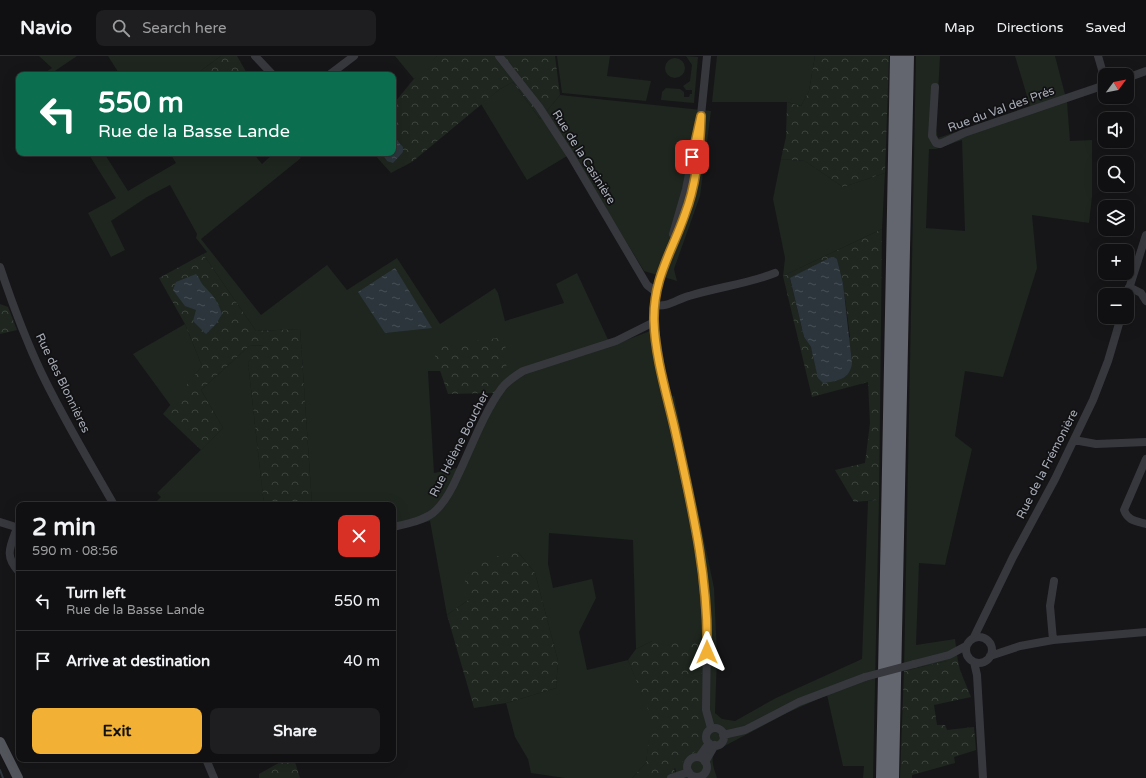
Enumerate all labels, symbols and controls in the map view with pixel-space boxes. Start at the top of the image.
search box [96,10,376,46]
text: Navio [20,17,72,39]
icon: search [110,17,132,39]
text: Search here [142,19,226,37]
text: Map [944,19,975,36]
text: Directions [997,19,1064,36]
text: Saved [1086,19,1126,36]
north arrow [1098,68,1134,104]
map controls [1098,68,1134,324]
street label: Rue du Val des Prés [946,83,1056,135]
text: 550 m [98,86,184,120]
icon: left [32,88,84,140]
street label: Rue de la Casinière [549,107,619,207]
button: sound [1098,112,1134,148]
text: Rue de la Basse Lande [98,120,290,142]
pin [675,140,709,174]
icon: arrive [681,146,703,168]
button: search [1098,156,1134,192]
button: layers [1098,200,1134,236]
button: + [1098,244,1134,280]
button: − [1098,288,1134,324]
street label: Rue des Blonnières [33,331,93,435]
street label: Rue Hélène Boucher [426,389,492,499]
street label: Rue de la Frémonière [1013,407,1081,521]
text: 2 min [32,513,96,542]
button: close [338,515,380,557]
text: 590 m · 08:56 [32,543,118,559]
text: Turn left [66,584,126,602]
icon: left [32,590,54,612]
text: 550 m [334,592,380,610]
text: Rue de la Basse Lande [66,602,205,618]
position arrow [686,631,728,673]
icon: arrive [32,650,54,672]
text: Arrive at destination [66,652,210,670]
text: 40 m [343,652,380,670]
button: Exit [32,708,202,754]
button: Share [210,708,380,754]

